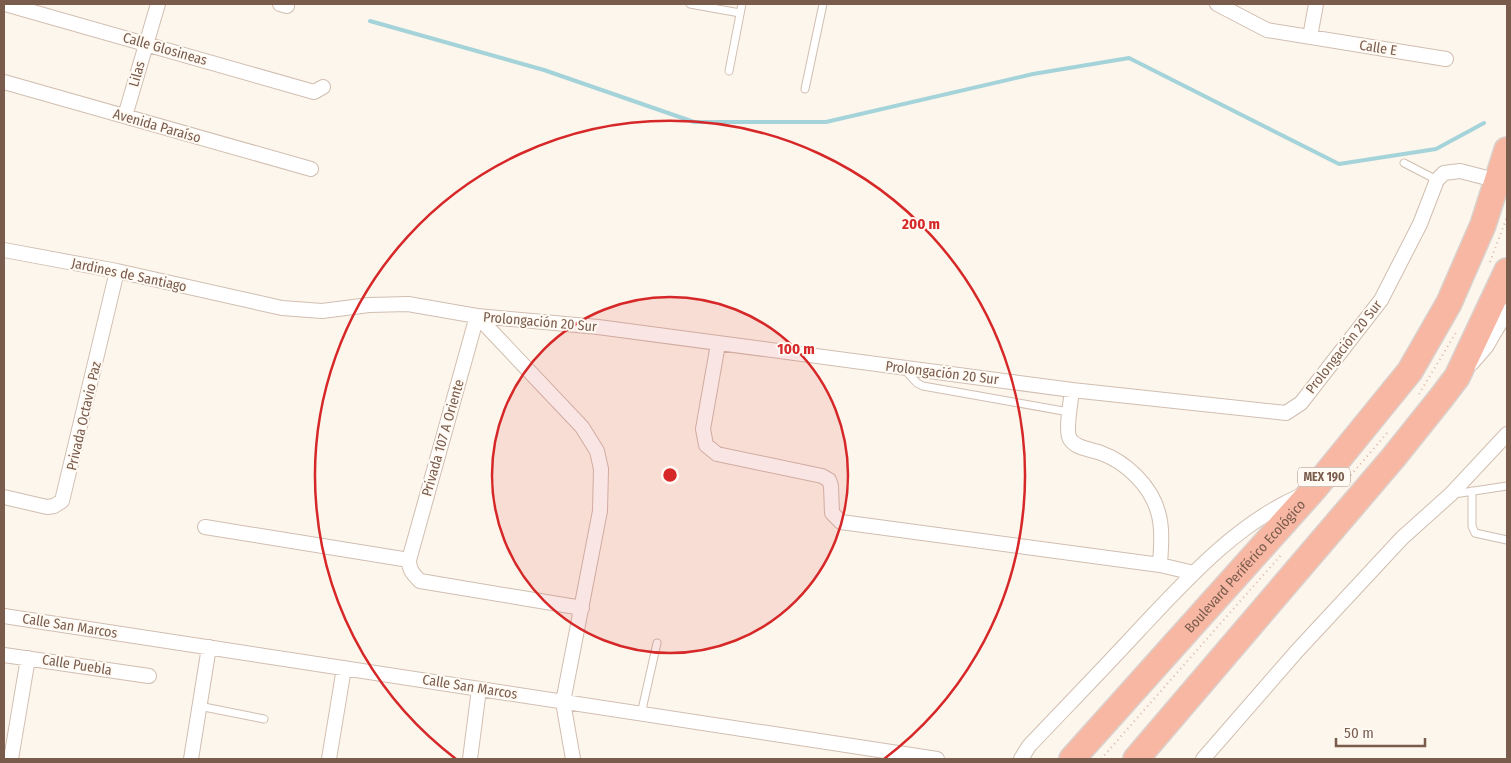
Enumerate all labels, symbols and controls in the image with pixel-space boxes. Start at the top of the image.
street label: Calle Glosineas [121,29,209,69]
street label: Calle E [1358,37,1398,59]
street label: Lilas [125,59,149,89]
street label: Avenida Paraíso [111,105,203,147]
text: 200 m [901,215,940,233]
street label: Jardines de Santiago [70,255,188,295]
street label: Prolongación 20 Sur [1302,297,1386,397]
street label: Prolongación 20 Sur [483,309,598,335]
text: 100 m [777,340,815,358]
street label: Prolongación 20 Sur [884,358,1000,388]
street label: Privada Octavio Paz [63,359,105,472]
street label: Privada 107 A Oriente [418,377,468,498]
centre of rings [661,466,679,484]
road number: MEX 190 [1298,468,1350,487]
street label: Boulevard Periférico Ecológico [1181,496,1309,636]
street label: Calle San Marcos [21,610,119,642]
street label: Calle Puebla [41,651,113,679]
street label: Calle San Marcos [421,671,519,703]
scale bar [1336,716,1425,748]
text: 50 m [1344,724,1374,742]

